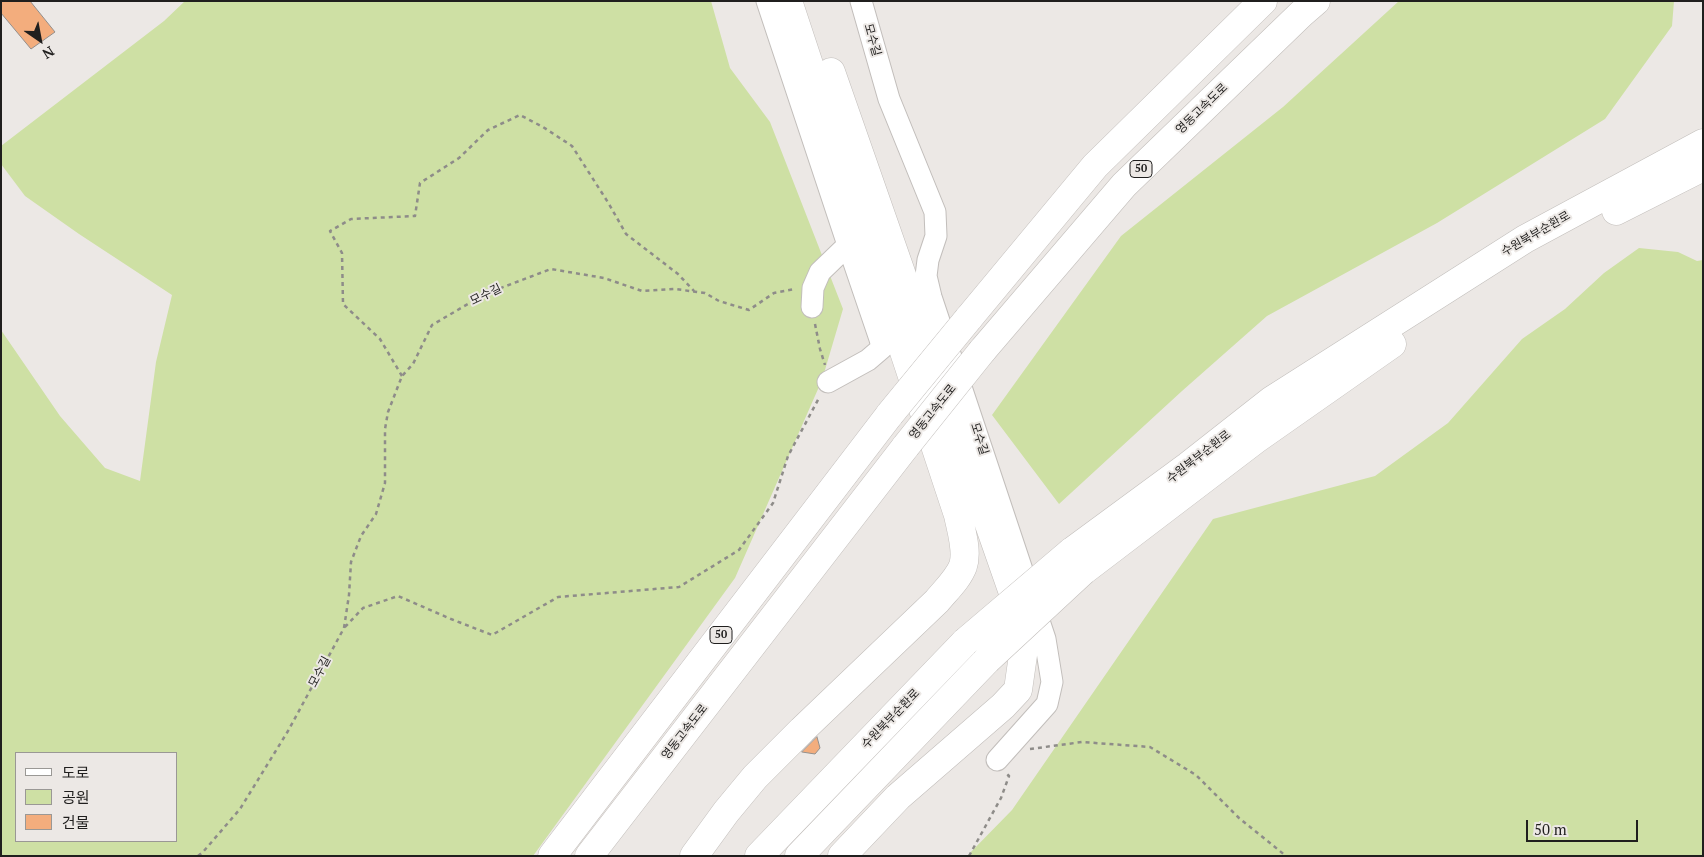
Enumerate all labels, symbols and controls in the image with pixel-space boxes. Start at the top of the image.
north arrow [15,15,65,65]
street label: 모수길 [861,22,883,58]
text: N [39,42,58,64]
street label: 영동고속도로 [1173,81,1231,137]
road number: 50 [1130,160,1152,178]
street label: 수원북부순환로 [1499,208,1573,260]
street label: 모수길 [468,281,504,309]
street label: 영동고속도로 [907,382,959,442]
street label: 모수길 [967,421,991,457]
street label: 수원북부순환로 [1164,428,1234,486]
road number: 50 [710,626,732,644]
street label: 모수길 [306,654,334,690]
street label: 수원북부순환로 [859,686,923,752]
street label: 영동고속도로 [659,701,711,763]
legend [15,752,178,842]
text: 도로 [62,762,90,782]
text: 공원 [62,787,90,807]
scale bar [1529,810,1642,842]
text: 건물 [62,812,90,832]
text: 50 m [1534,819,1567,839]

